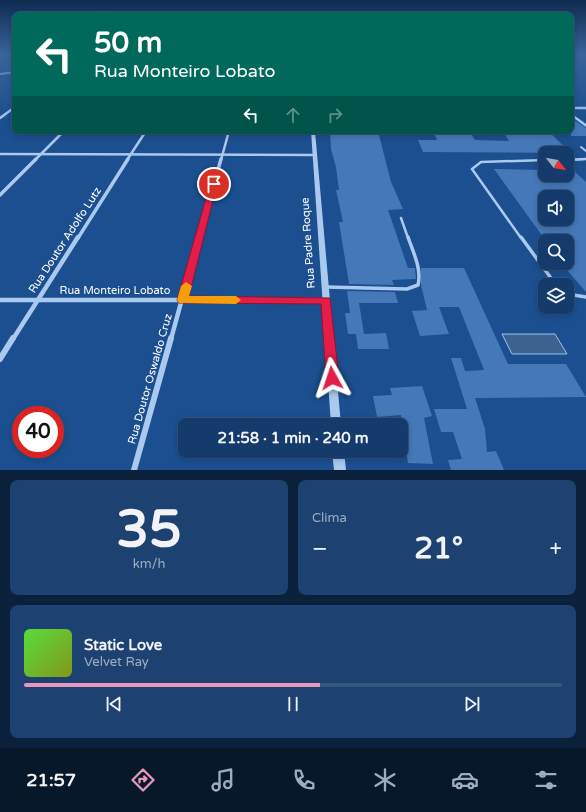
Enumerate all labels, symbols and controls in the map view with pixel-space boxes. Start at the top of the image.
text: 50 m [94,26,162,60]
icon: left [28,28,80,80]
text: Rua Monteiro Lobato [94,60,275,82]
icon: left [240,104,262,126]
icon: ahead [282,104,304,126]
icon: right [324,104,346,126]
north arrow [538,146,574,182]
map controls [538,146,574,314]
pin [197,167,231,201]
icon: arrive [203,173,225,195]
street label: Rua Doutor Adolfo Lutz [26,184,104,295]
button: sound [538,190,574,226]
street label: Rua Padre Roque [298,197,318,289]
button: search [538,234,574,270]
button: layers [538,278,574,314]
street label: Rua Monteiro Lobato [60,284,171,297]
street label: Rua Doutor Oswaldo Cruz [125,312,175,446]
position arrow [311,357,353,399]
speed limit sign: 40 [12,406,64,458]
text: 21:58 · 1 min · 240 m [218,429,368,447]
text: 35 [116,498,182,561]
text: Clima [312,510,347,526]
text: 21° [414,530,463,567]
text: − [312,536,328,562]
text: + [550,536,562,562]
text: km/h [133,556,165,572]
text: Static Love [84,636,162,654]
text: Velvet Ray [84,654,149,670]
icon: previous [103,693,125,715]
icon: pause [282,693,304,715]
icon: next [461,693,483,715]
icon: directions [129,766,157,794]
icon: music [209,766,237,794]
icon: phone [290,766,318,794]
icon: climate [371,766,399,794]
icon: car [451,766,479,794]
icon: filters [532,766,560,794]
text: 21:57 [26,769,76,791]

